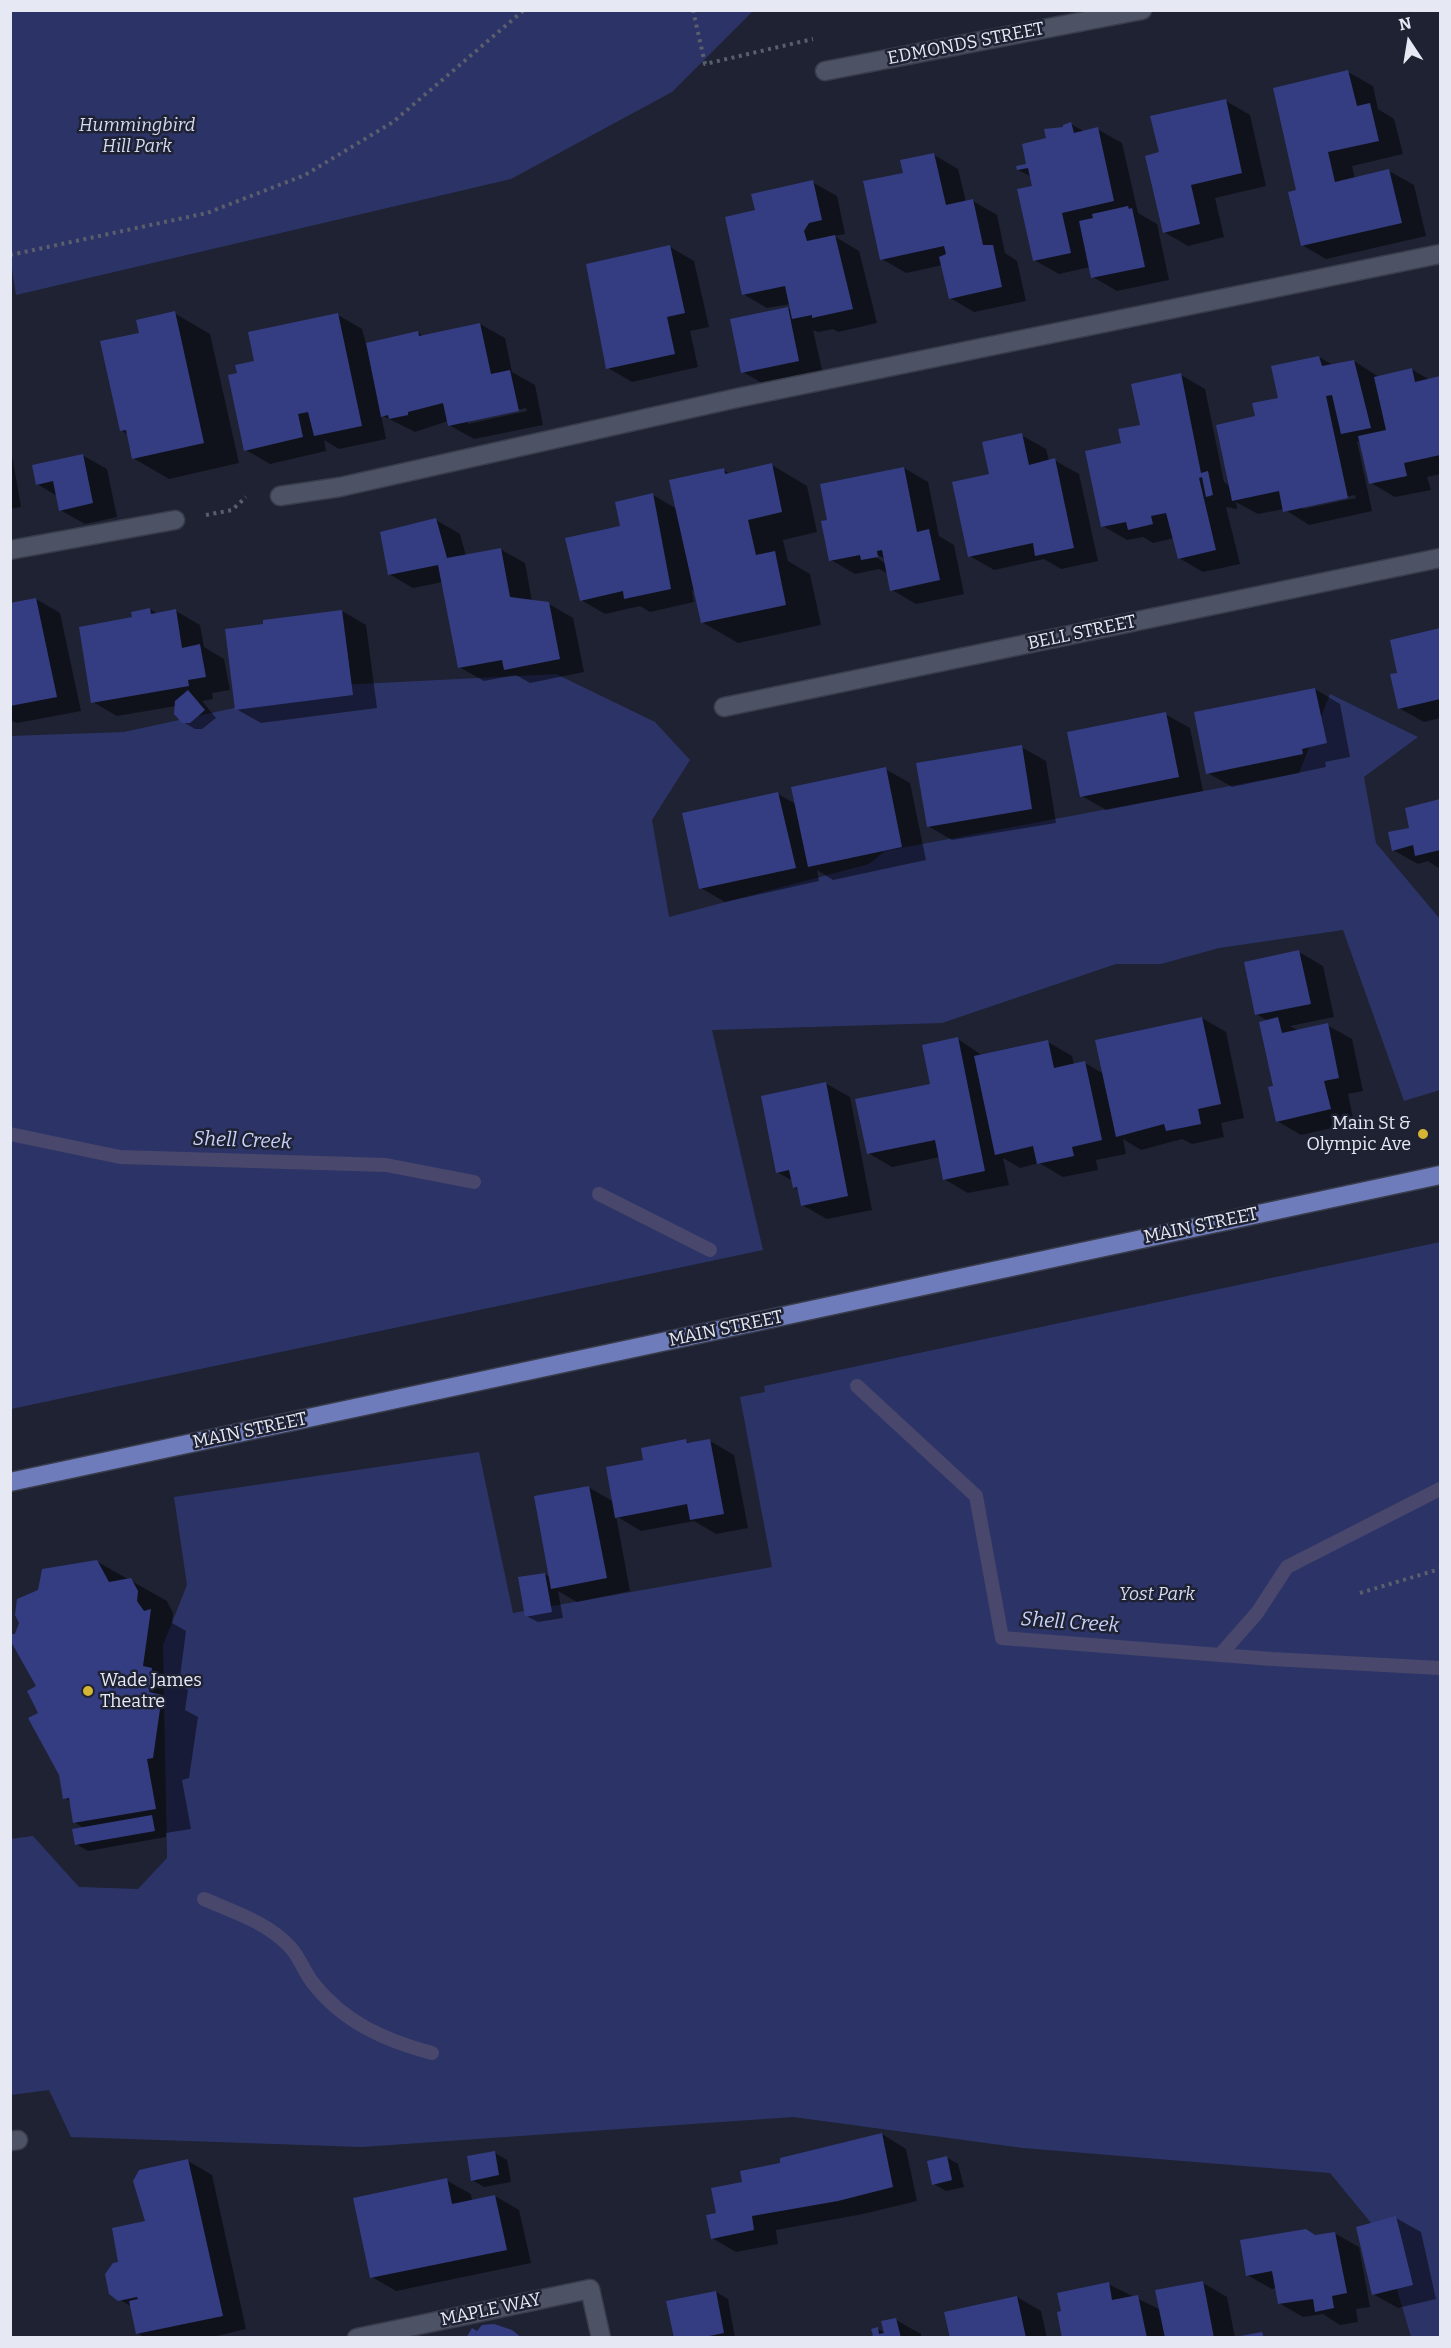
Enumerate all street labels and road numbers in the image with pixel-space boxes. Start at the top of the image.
street label: EDMONDS STREET [886,18,1046,70]
street label: BELL STREET [1026,611,1138,655]
street label: MAIN STREET [1142,1203,1260,1249]
street label: MAIN STREET [667,1306,785,1352]
street label: MAIN STREET [191,1408,309,1454]
street label: MAPLE WAY [439,2289,543,2331]

